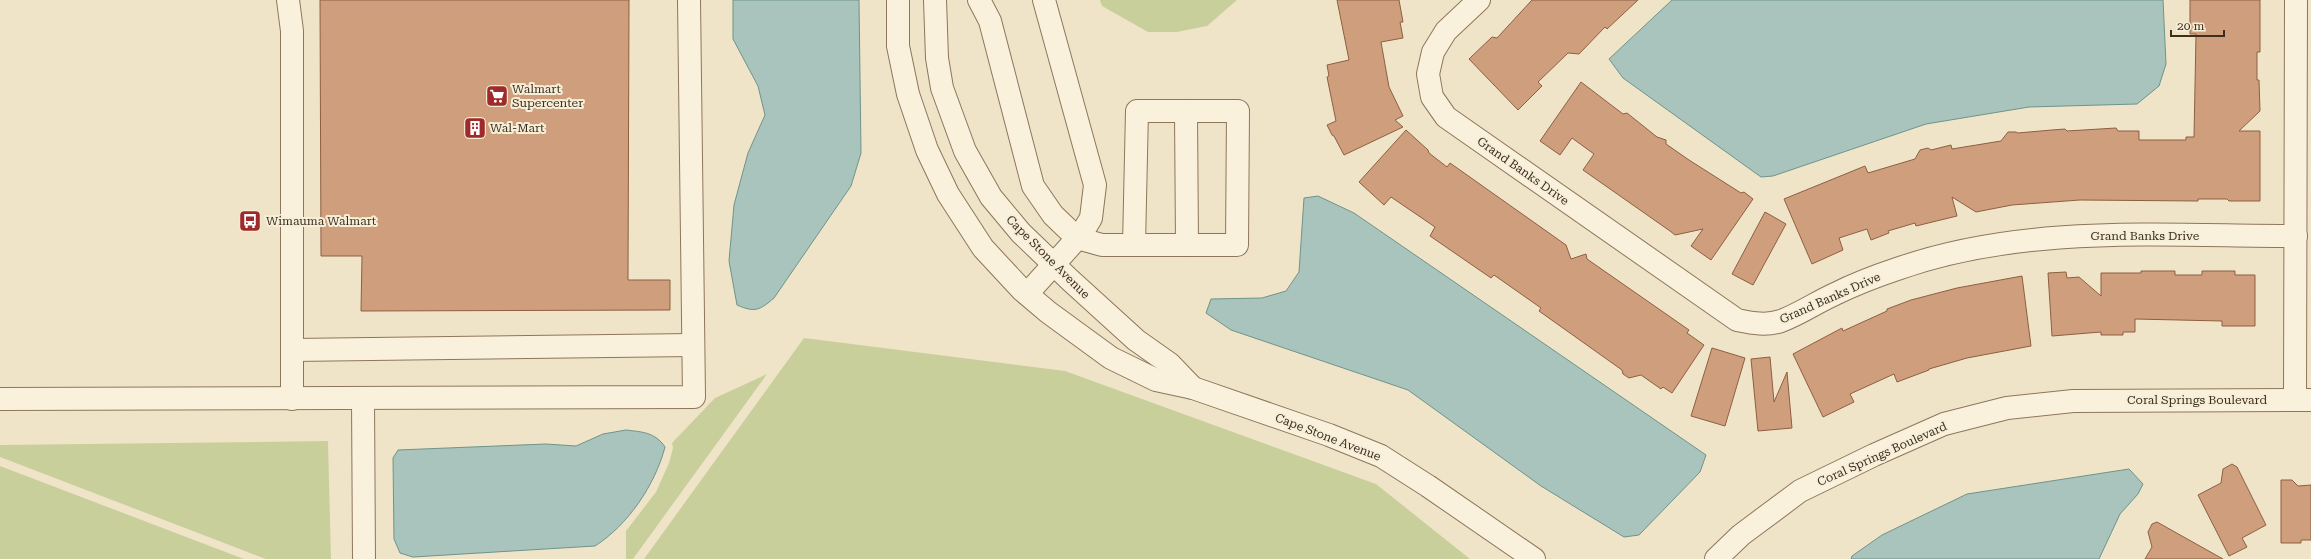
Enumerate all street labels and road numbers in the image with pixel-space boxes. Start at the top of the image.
street label: Grand Banks Drive [1474,134,1572,208]
street label: Cape Stone Avenue [1003,212,1093,302]
street label: Grand Banks Drive [2091,229,2200,243]
street label: Grand Banks Drive [1777,269,1883,327]
street label: Coral Springs Boulevard [2127,393,2267,407]
street label: Cape Stone Avenue [1273,410,1383,464]
street label: Coral Springs Boulevard [1815,419,1949,489]

